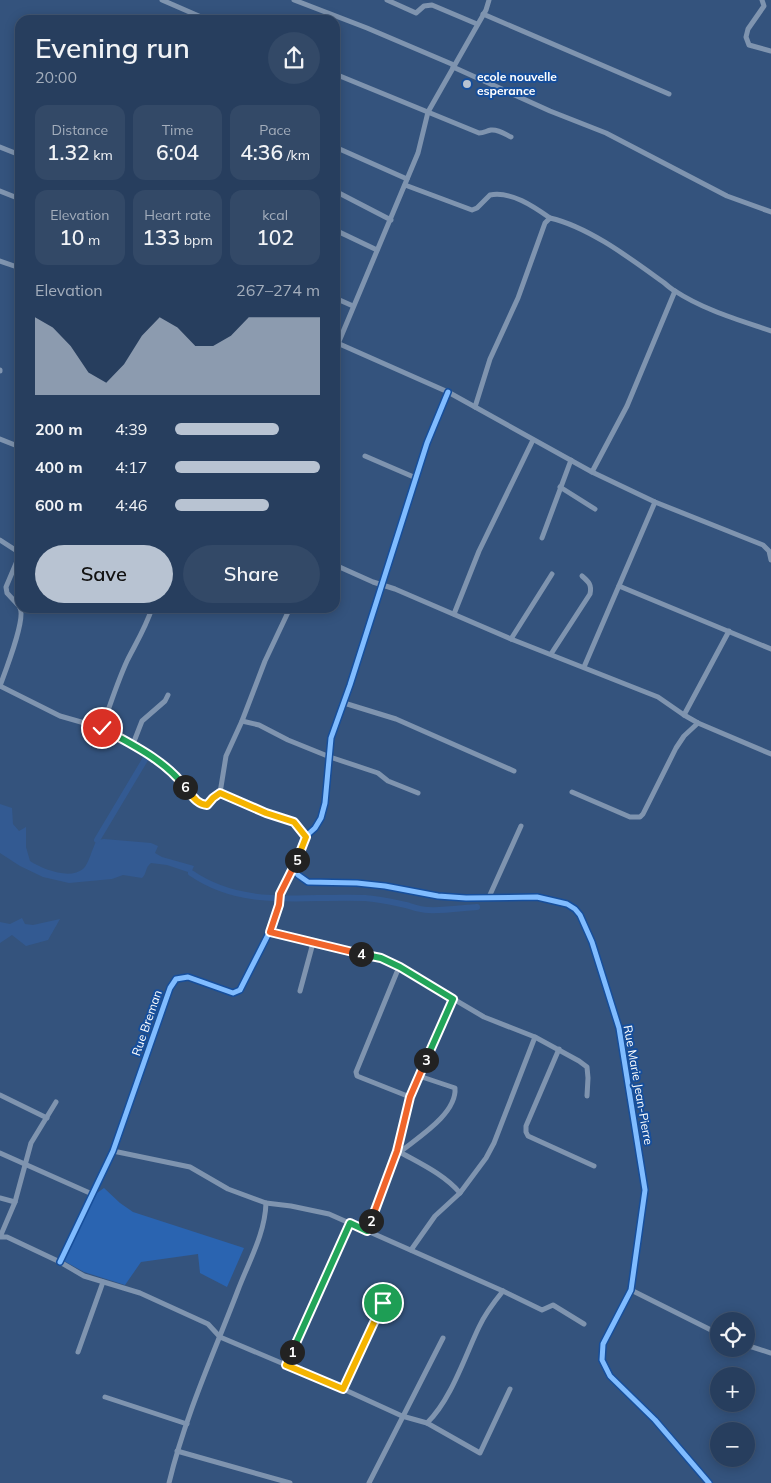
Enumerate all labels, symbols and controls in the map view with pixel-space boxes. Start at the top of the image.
text: Evening run [35,30,190,65]
button: share [268,32,320,84]
text: 20:00 [35,67,77,87]
place label: ecole nouvelle esperance [477,69,557,98]
marker: ecole nouvelle esperance [461,78,473,90]
text: Distance [52,121,108,139]
text: Time [162,121,193,139]
text: Pace [259,121,291,139]
text: 1.32 [47,139,90,165]
text: 6:04 [156,139,199,165]
text: 4:36 [240,139,283,165]
text: km [90,146,113,164]
text: /km [283,146,310,164]
text: Elevation [50,206,109,224]
text: Heart rate [144,206,211,224]
text: kcal [262,206,288,224]
text: 10 [59,224,84,250]
text: 133 [142,224,180,250]
text: 102 [256,224,294,250]
text: m [84,231,100,249]
text: bpm [180,231,213,249]
text: Elevation [35,280,103,300]
text: 267–274 m [236,280,320,300]
text: 200 m [35,419,83,439]
text: 4:39 [115,419,147,439]
text: 400 m [35,457,83,477]
text: 4:17 [115,457,147,477]
text: 600 m [35,495,83,515]
text: 4:46 [115,495,147,515]
button: Save [35,545,173,603]
button: Share [183,545,320,603]
pin [81,707,123,749]
icon: check [88,714,116,742]
pin: 6 [172,774,198,800]
text: 6 [181,778,190,796]
pin: 5 [284,848,310,872]
text: 5 [293,851,302,869]
pin: 4 [348,942,374,966]
text: 4 [357,945,366,963]
street label: Rue Breman [128,988,165,1058]
street label: Rue Marie Jean-Pierre [621,1024,656,1146]
pin: 3 [414,1048,438,1072]
text: 3 [422,1051,431,1069]
pin: 2 [358,1208,384,1234]
text: 2 [367,1212,376,1230]
pin [362,1282,404,1324]
icon: arrive [369,1289,397,1317]
map controls [710,1312,755,1467]
button: locate [710,1312,755,1357]
pin: 1 [280,1340,304,1364]
text: 1 [288,1343,297,1361]
button: + [710,1367,755,1412]
button: − [710,1422,755,1467]

